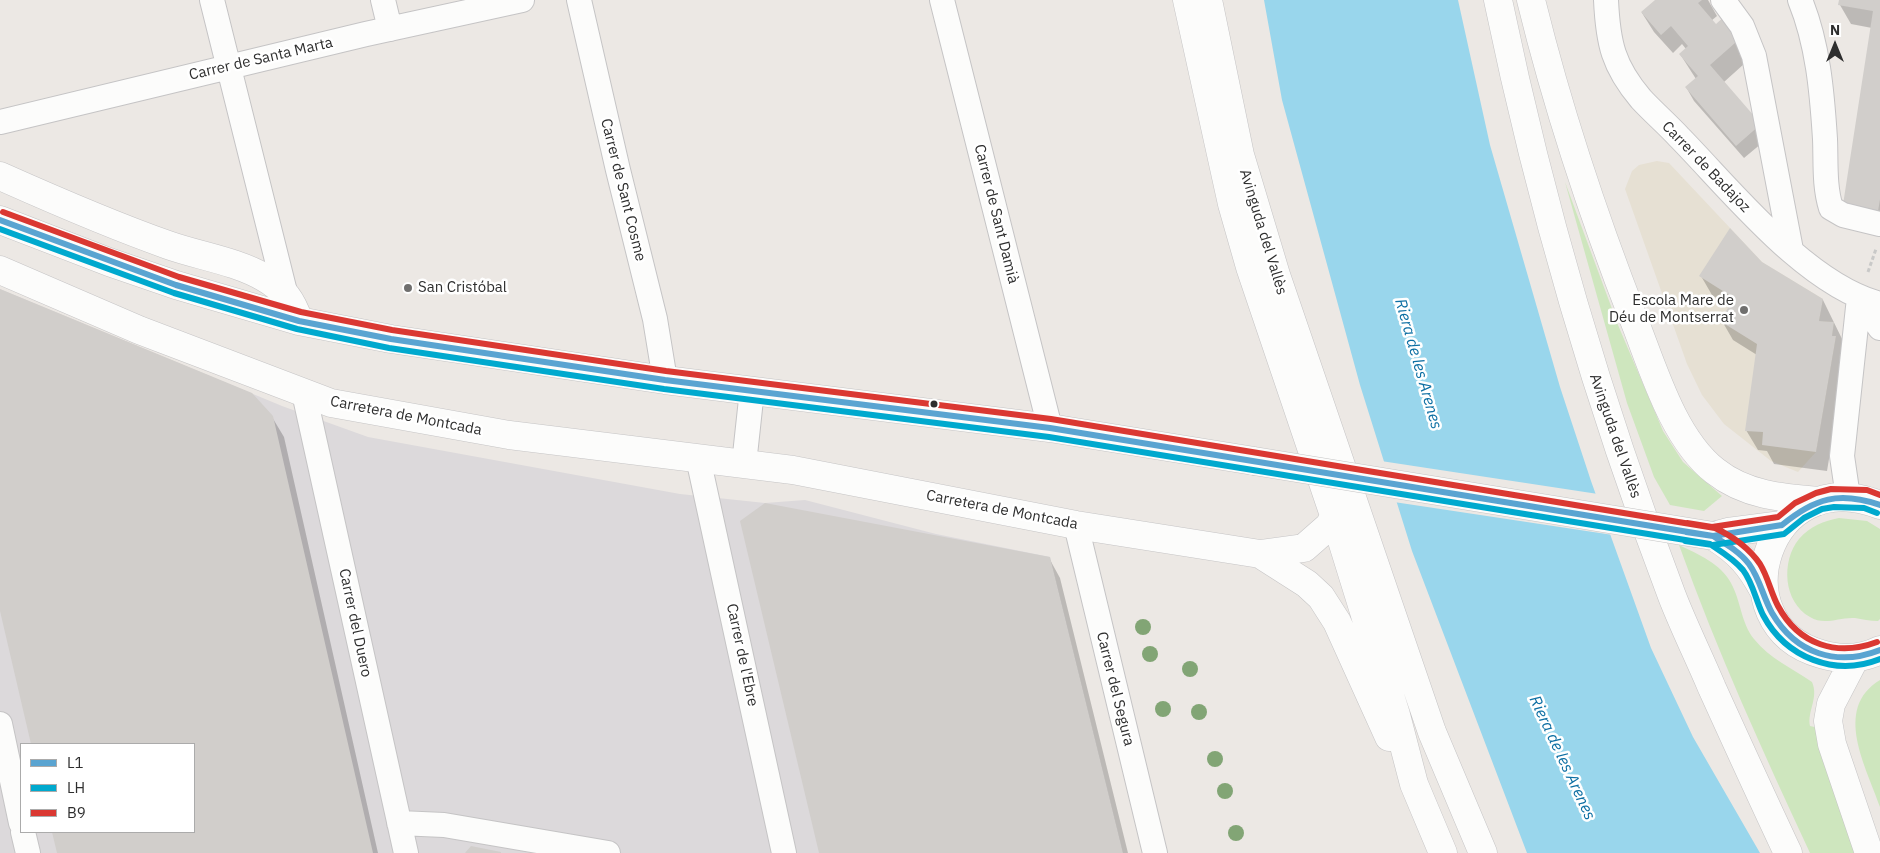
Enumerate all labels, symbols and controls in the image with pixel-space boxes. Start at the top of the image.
north arrow [1810,20,1860,70]
text: N [1830,21,1840,39]
street label: Carrer de Santa Marta [187,34,335,84]
street label: Carrer de Sant Cosme [597,117,649,263]
street label: Carrer de Badajoz [1658,118,1754,216]
street label: Carrer de Sant Damià [970,142,1022,286]
street label: Avinguda del Vallès [1235,167,1291,297]
place label: San Cristóbal [418,279,507,297]
marker: San Cristóbal [402,282,414,294]
place label: Escola Mare de Déu de Montserrat [1609,292,1734,327]
water label: Riera de les Arenes [1390,297,1446,431]
marker: Escola Mare de Déu de Montserrat [1738,304,1750,316]
street label: Avinguda del Vallès [1585,371,1645,501]
street label: Carretera de Montcada [329,392,483,440]
unlabelled marker [929,399,939,409]
street label: Carretera de Montcada [925,486,1079,534]
street label: Carrer del Duero [335,567,375,679]
street label: Carrer de l'Ebre [722,602,762,708]
street label: Carrer del Segura [1092,630,1138,748]
water label: Riera de les Arenes [1525,693,1599,823]
legend [20,743,195,833]
text: L1 [67,753,84,772]
text: LH [67,778,85,797]
text: B9 [67,803,86,822]

